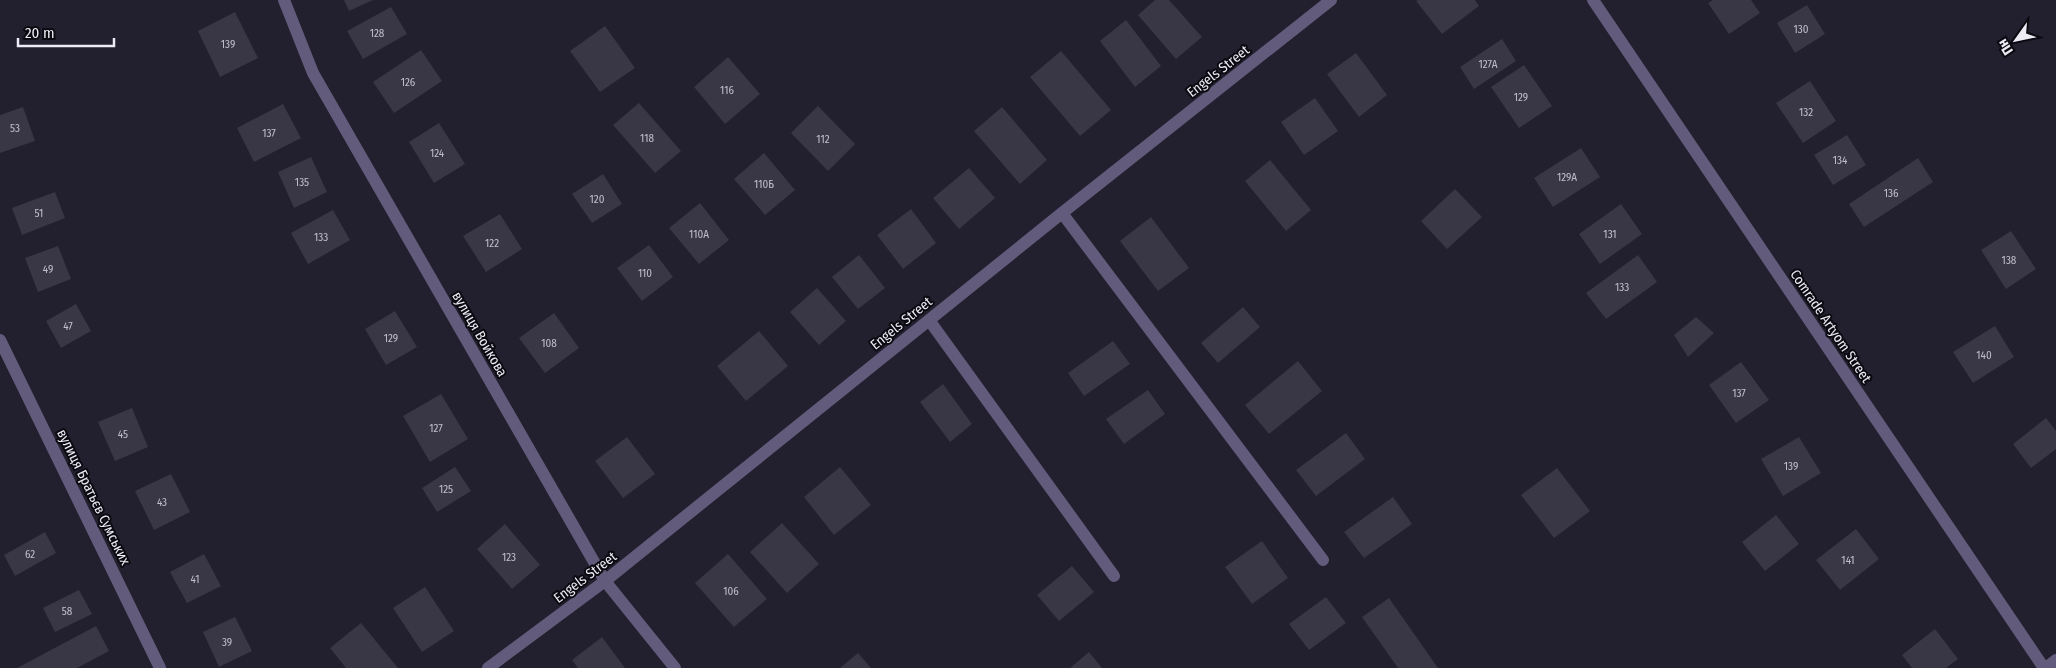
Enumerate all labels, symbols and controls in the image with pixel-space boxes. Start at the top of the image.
scale bar [18,15,114,47]
north arrow [1991,15,2041,65]
house number: 130 [1794,23,1809,36]
text: 20 m [25,24,55,42]
house number: 128 [370,27,385,40]
text: Пн [1994,36,2017,58]
house number: 139 [221,38,235,51]
street label: Engels Street [1184,42,1253,101]
house number: 127А [1479,58,1498,71]
house number: 126 [401,76,416,89]
house number: 116 [720,84,734,97]
house number: 129 [1514,91,1528,104]
house number: 132 [1799,106,1813,119]
house number: 53 [10,122,20,135]
house number: 137 [262,127,276,140]
house number: 118 [640,132,654,145]
house number: 112 [816,133,830,146]
house number: 124 [430,147,445,160]
house number: 134 [1833,154,1848,167]
house number: 129А [1557,171,1577,184]
house number: 135 [295,176,309,189]
house number: 110Б [754,178,774,191]
house number: 136 [1884,187,1899,200]
house number: 120 [590,193,605,206]
house number: 51 [35,207,43,220]
house number: 110А [689,228,709,241]
house number: 131 [1603,228,1617,241]
house number: 133 [314,231,328,244]
house number: 122 [485,237,499,250]
house number: 138 [2002,254,2017,267]
house number: 49 [43,263,53,276]
street label: Comrade Artyom Street [1786,266,1875,386]
house number: 110 [638,267,652,280]
house number: 133 [1615,281,1629,294]
street label: вулиця Войкова [448,289,511,380]
street label: Engels Street [867,293,936,353]
house number: 47 [63,320,73,333]
house number: 129 [384,332,398,345]
house number: 108 [541,337,557,350]
house number: 140 [1976,349,1992,362]
house number: 137 [1732,387,1746,400]
house number: 127 [429,422,443,435]
street label: вулиця Братьєв Сумських [53,427,134,569]
house number: 45 [118,428,128,441]
house number: 139 [1784,460,1798,473]
house number: 125 [439,483,453,496]
house number: 43 [157,496,167,509]
house number: 62 [25,548,35,561]
street label: Engels Street [550,548,620,607]
house number: 123 [502,551,516,564]
house number: 141 [1841,554,1855,567]
house number: 41 [190,573,200,586]
house number: 106 [723,585,739,598]
house number: 58 [62,605,73,618]
house number: 39 [222,636,232,649]

